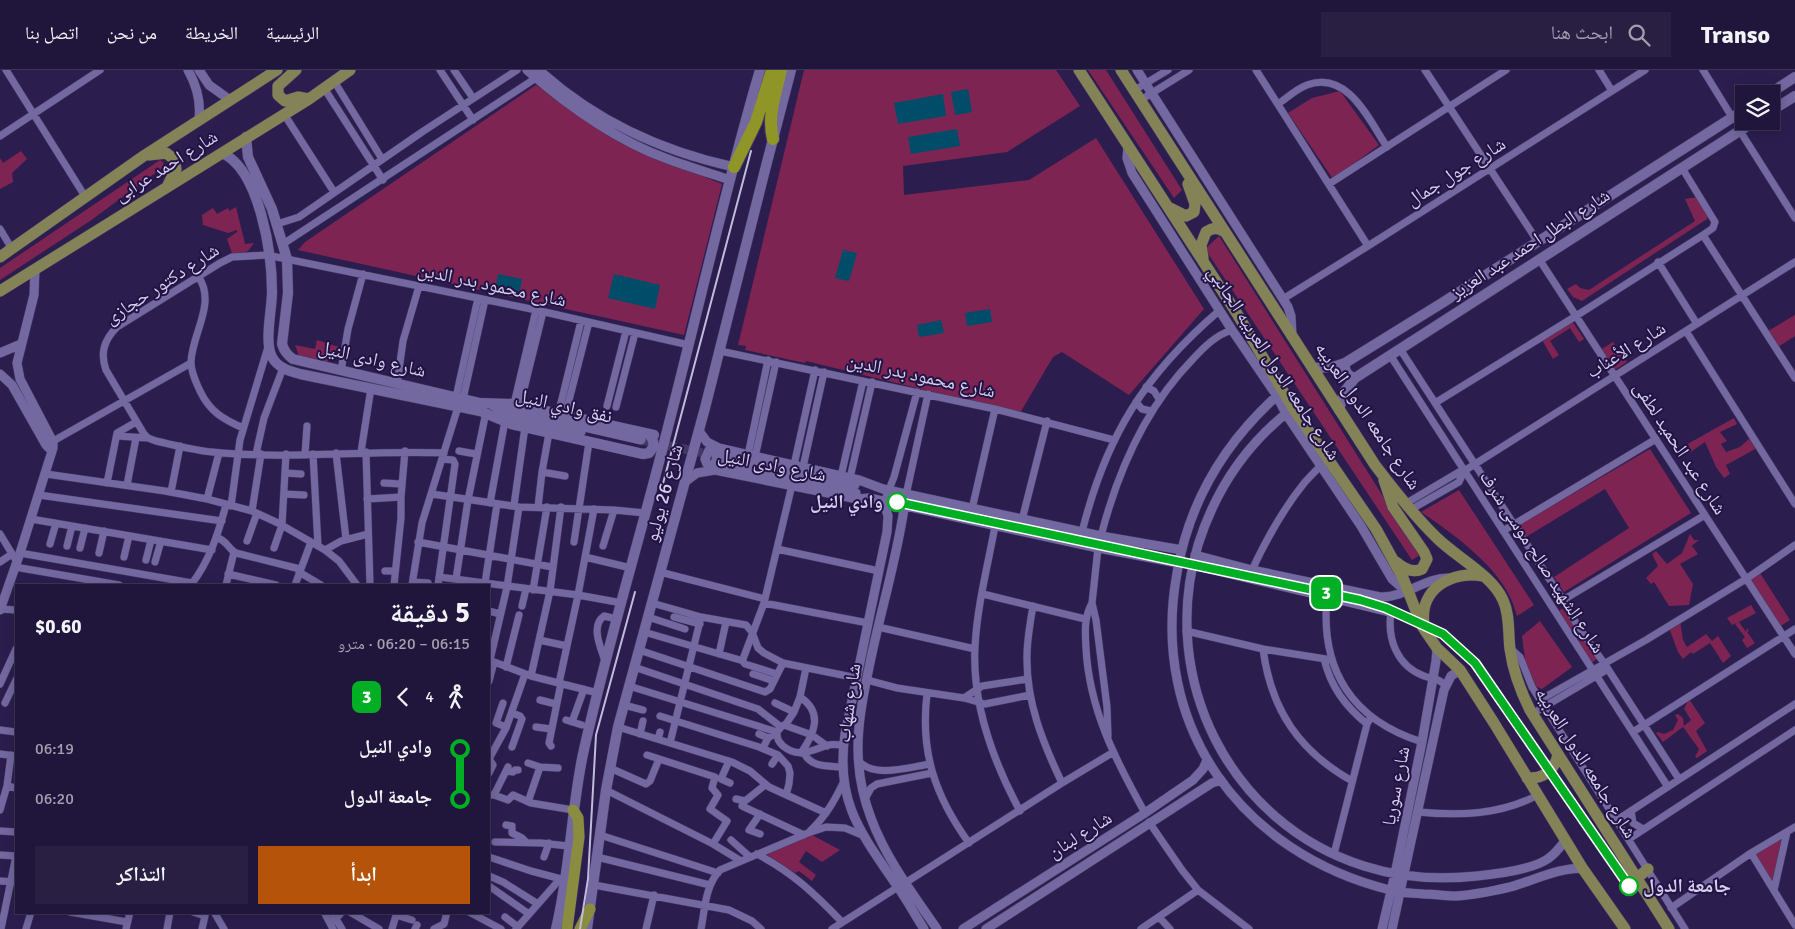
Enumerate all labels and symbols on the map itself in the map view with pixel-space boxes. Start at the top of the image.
street label: شارع احمد عرابى [110,125,222,207]
street label: شارع جول جمال [1402,132,1510,212]
street label: شارع البطل احمد عبد العزيز [1445,183,1615,305]
street label: شارع دكتور حجازى [100,238,224,330]
street label: شارع محمود بدر الدين [415,258,569,312]
street label: شارع جامعه الدول العربيه الجانبي [1200,261,1346,466]
street label: شارع الأعناب [1582,316,1670,384]
street label: شارع وادى النيل [316,335,428,383]
street label: شارع جامعه الدول العربيه [1310,338,1426,494]
street label: شارع محمود بدر الدين [844,349,998,403]
street label: شارع عبد الحميد لطفى [1628,377,1732,519]
street label: نفق وادي النيل [513,383,615,432]
street label: شارع 26 يوليو [639,441,689,545]
street label: شارع وادى النيل [716,443,828,487]
street label: شارع الشهيد صالح موسى شرف [1474,466,1610,658]
place label: وادي النيل [810,490,883,517]
marker: وادي النيل [887,492,907,512]
line badge: 3 [1310,577,1342,609]
street label: شارع شهاب [832,662,866,744]
street label: شارع جامعه الدول العربيه [1530,683,1642,843]
street label: شارع سوريا [1377,744,1415,828]
street label: شارع لبنان [1043,806,1117,864]
place label: جامعة الدول [1643,874,1731,898]
marker: جامعة الدول [1619,876,1639,896]

